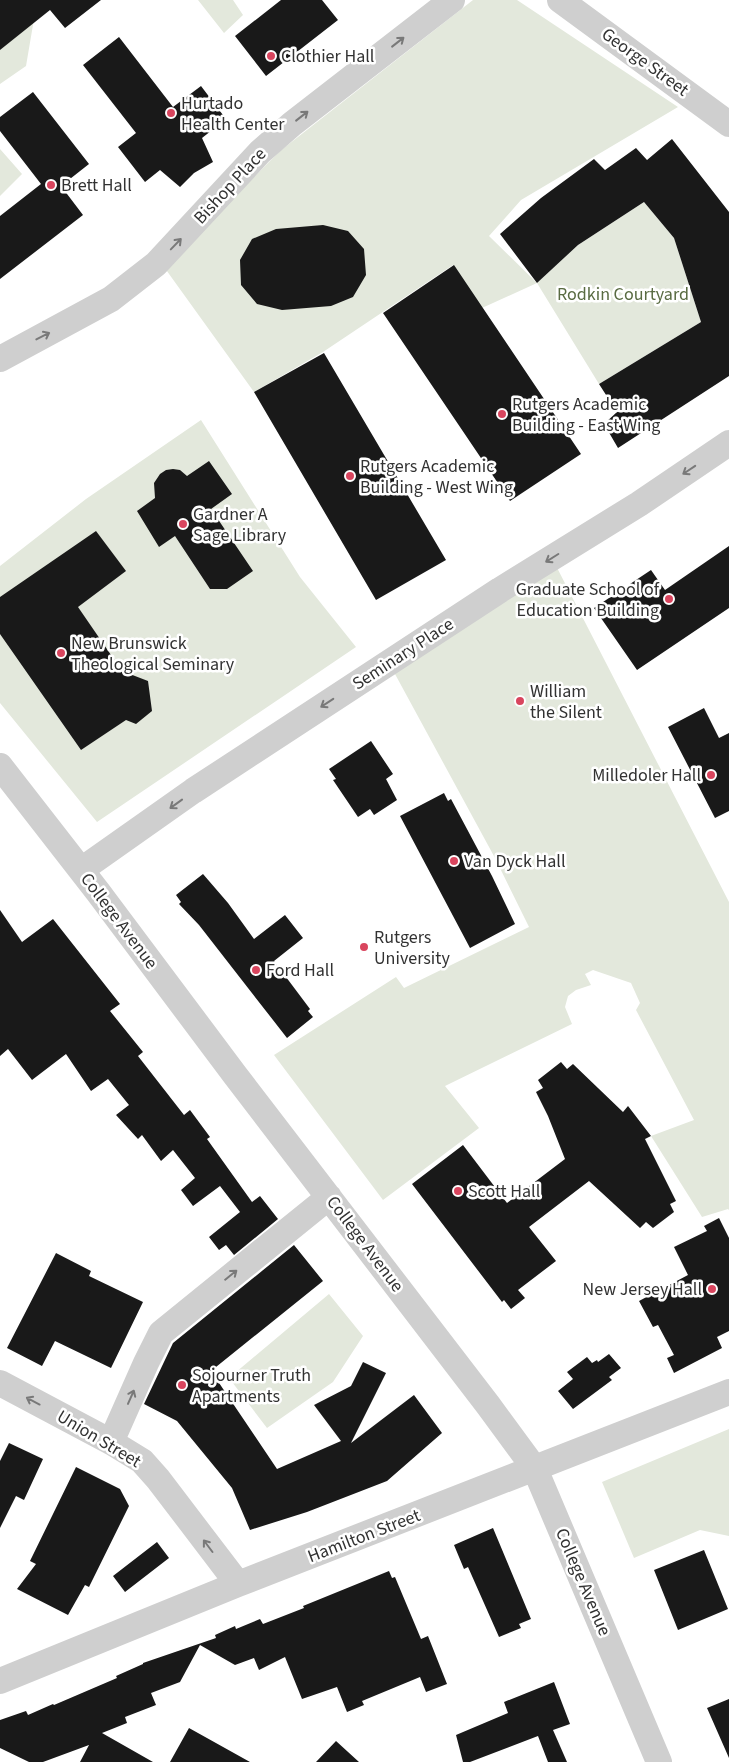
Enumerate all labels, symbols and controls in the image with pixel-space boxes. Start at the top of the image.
street label: George Street [596,22,694,102]
one-way arrow [392,36,405,47]
place label: Clothier Hall [281,44,374,69]
marker: Clothier Hall [265,50,277,62]
place label: Hurtado Health Center [181,91,285,137]
marker: Hurtado Health Center [165,107,177,119]
one-way arrow [295,111,309,121]
street label: Bishop Place [188,142,272,230]
place label: Brett Hall [61,173,132,198]
marker: Brett Hall [45,179,57,191]
one-way arrow [170,237,182,250]
park label: Rodkin Courtyard [557,282,689,307]
one-way arrow [35,331,50,340]
place label: Rutgers Academic Building - East Wing [512,392,660,438]
marker: Rutgers Academic Building - East Wing [496,408,508,420]
place label: Rutgers Academic Building - West Wing [360,454,513,500]
one-way arrow [682,465,696,475]
marker: Rutgers Academic Building - West Wing [344,470,356,482]
place label: Gardner A Sage Library [193,502,287,548]
marker: Gardner A Sage Library [177,518,189,530]
one-way arrow [545,552,559,563]
place label: Graduate School of Education Building [516,577,660,623]
marker: Graduate School of Education Building [663,593,675,605]
street label: Seminary Place [347,612,459,696]
place label: New Brunswick Theological Seminary [71,631,235,677]
marker: New Brunswick Theological Seminary [55,647,67,659]
place label: William the Silent [530,679,602,725]
marker: William the Silent [514,695,526,707]
one-way arrow [321,698,335,708]
place label: Milledoler Hall [592,763,701,788]
marker: Milledoler Hall [705,769,717,781]
one-way arrow [169,799,183,809]
place label: Van Dyck Hall [464,849,566,874]
marker: Van Dyck Hall [448,855,460,867]
street label: College Avenue [74,868,164,974]
place label: Rutgers University [374,925,450,971]
marker: Rutgers University [358,941,370,953]
place label: Ford Hall [266,958,334,983]
marker: Ford Hall [250,964,262,976]
place label: Scott Hall [468,1179,540,1204]
marker: Scott Hall [452,1185,464,1197]
street label: College Avenue [320,1191,410,1297]
one-way arrow [225,1269,238,1280]
place label: New Jersey Hall [583,1277,702,1302]
marker: New Jersey Hall [706,1283,718,1295]
place label: Sojourner Truth Apartments [192,1363,311,1409]
marker: Sojourner Truth Apartments [176,1379,188,1391]
one-way arrow [126,1390,136,1405]
one-way arrow [26,1395,40,1405]
street label: Union Street [52,1404,146,1474]
street label: Hamilton Street [304,1503,424,1569]
street label: College Avenue [549,1524,617,1640]
one-way arrow [203,1540,214,1553]

